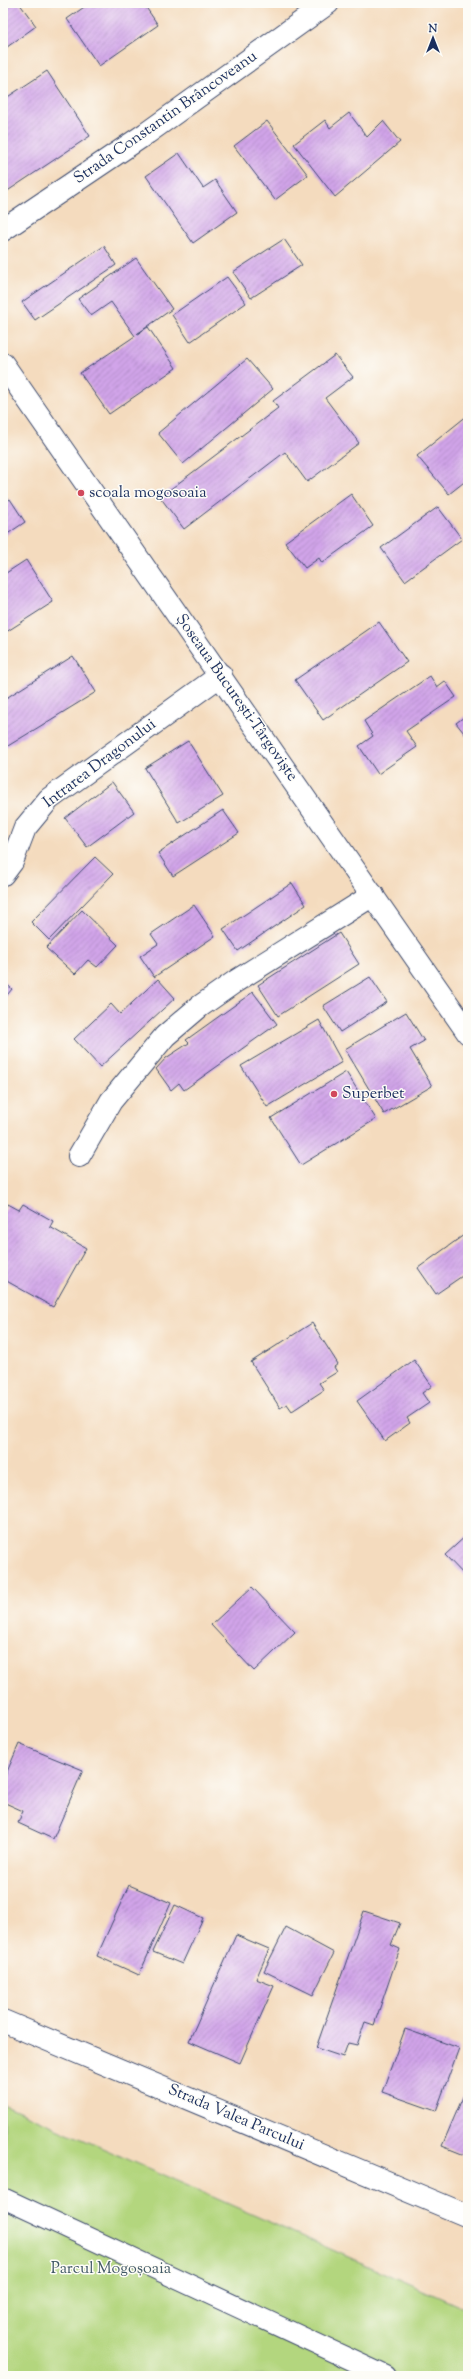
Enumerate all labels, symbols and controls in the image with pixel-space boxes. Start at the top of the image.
north arrow [413,18,453,58]
text: N [428,21,438,37]
street label: Strada Constantin Brâncoveanu [70,46,262,190]
place label: scoala mogosoaia [89,482,207,505]
marker: scoala mogosoaia [76,488,86,498]
street label: Șoseaua București-Târgoviște [169,610,303,786]
street label: Intrarea Dragonului [39,714,162,814]
place label: Superbet [342,1083,405,1106]
marker: Superbet [329,1089,339,1099]
street label: Strada Valea Parcului [164,2079,308,2157]
park label: Parcul Mogoșoaia [51,2258,172,2281]

